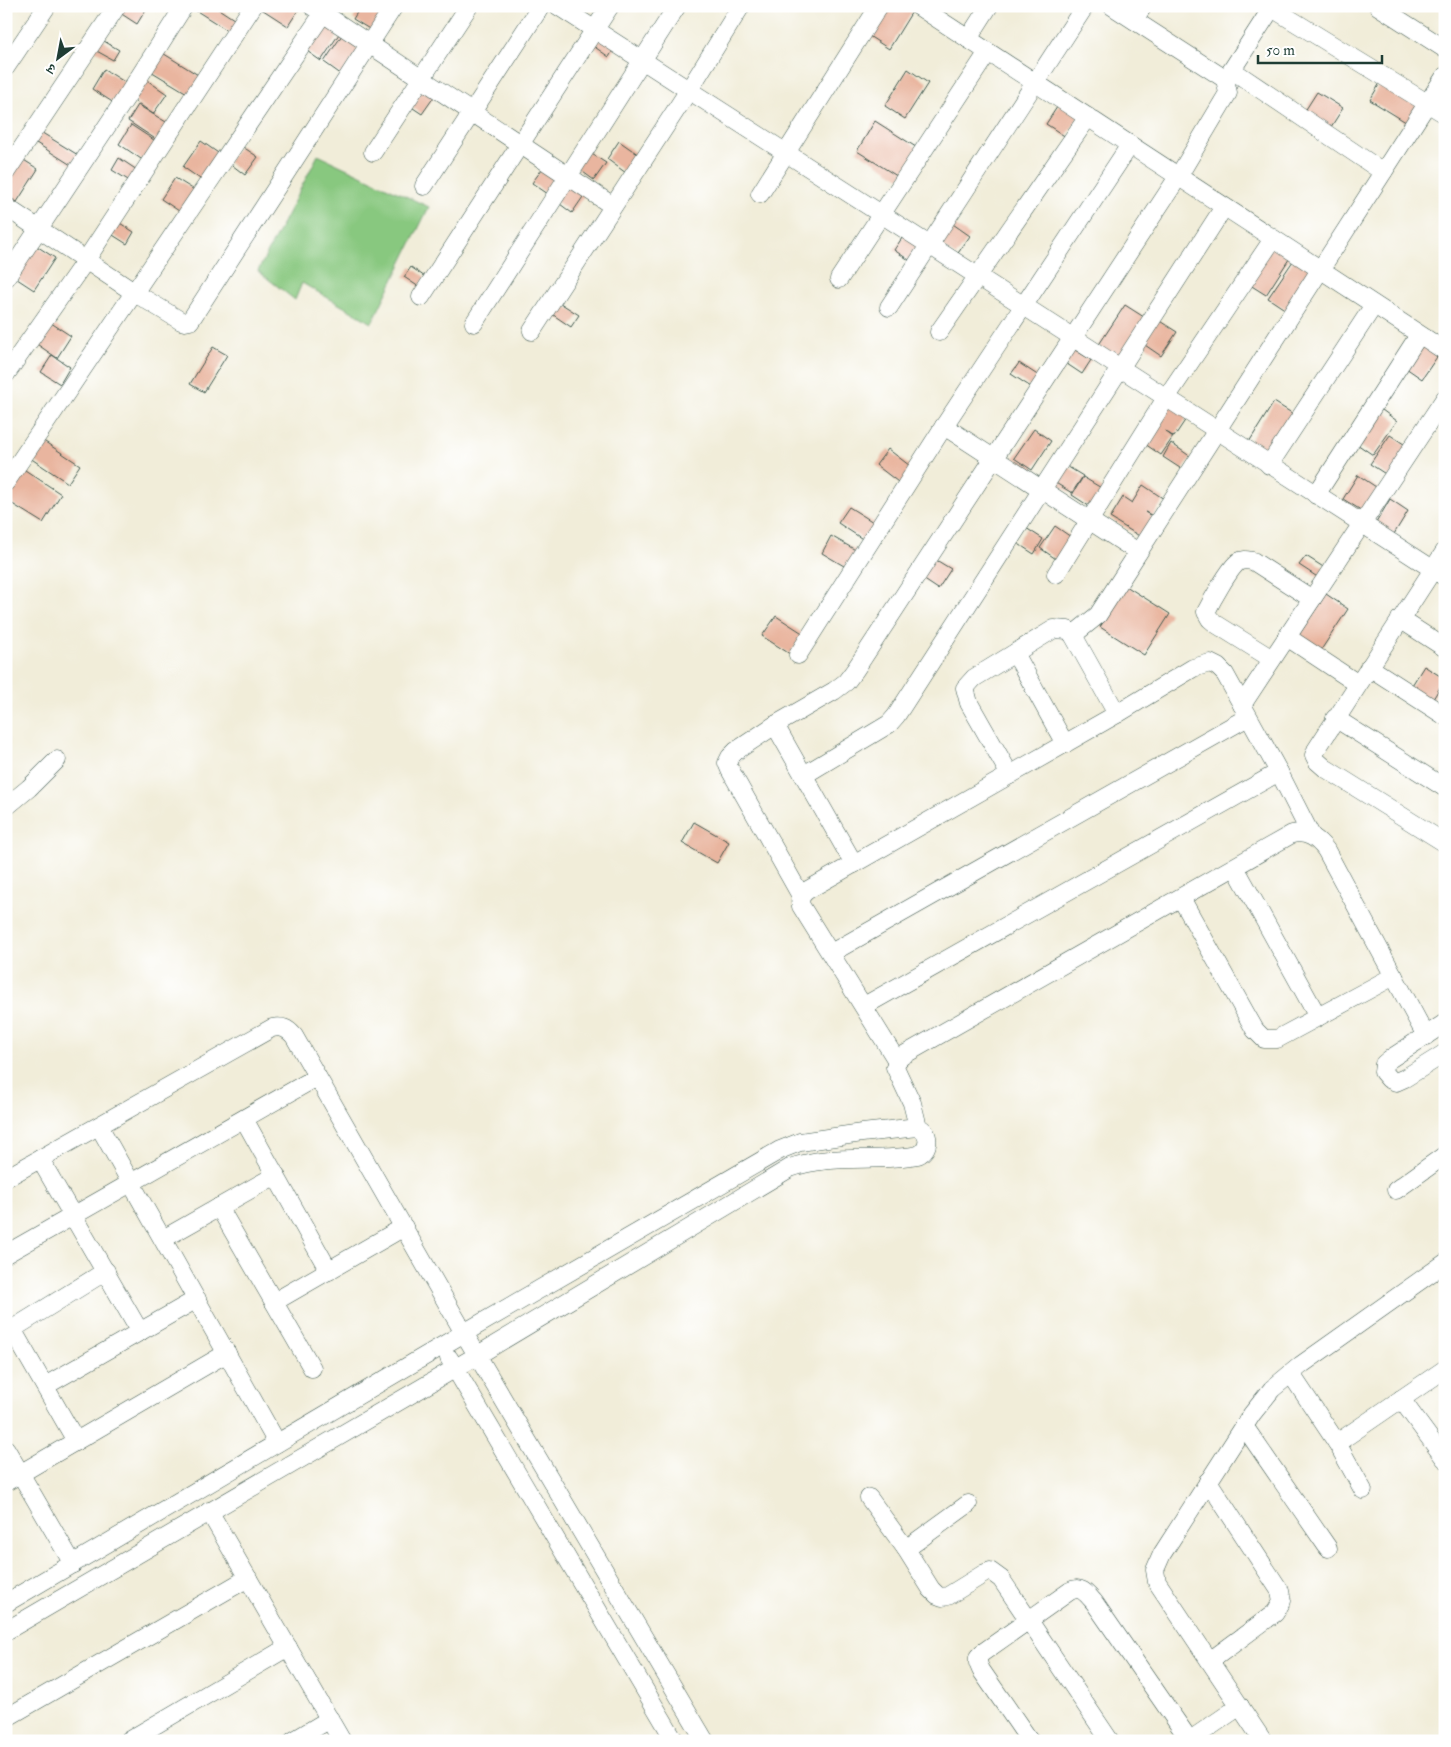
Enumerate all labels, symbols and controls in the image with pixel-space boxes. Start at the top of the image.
north arrow [32,32,82,82]
scale bar [1258,32,1382,64]
text: 50 m [1266,41,1295,60]
text: उ [43,59,60,78]

